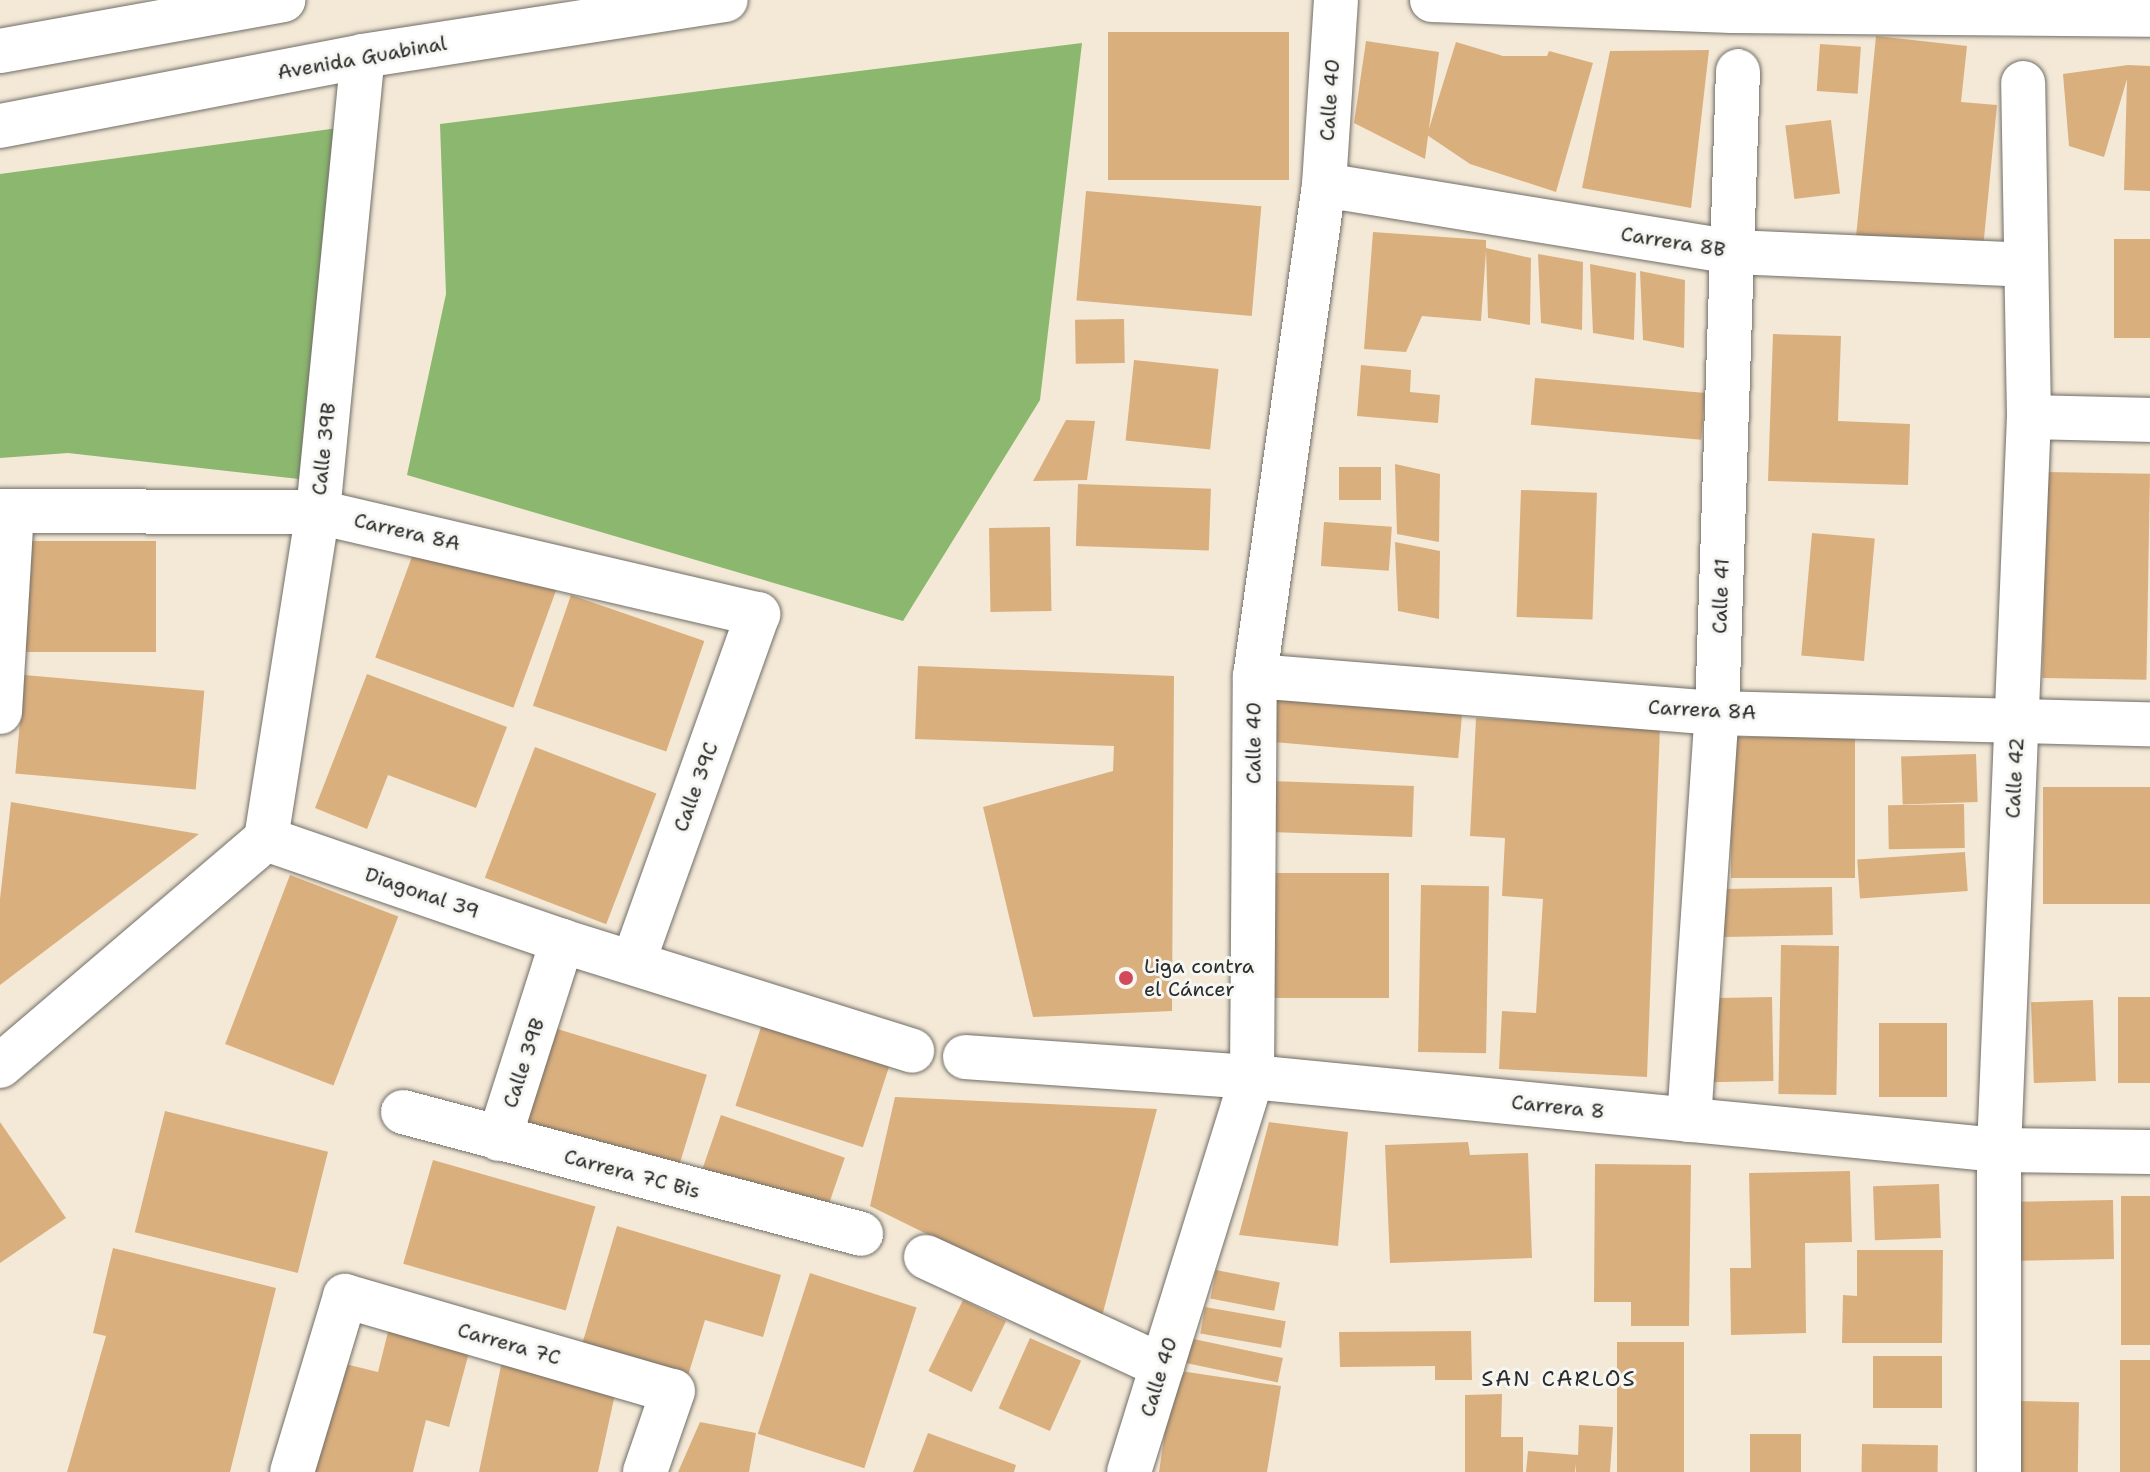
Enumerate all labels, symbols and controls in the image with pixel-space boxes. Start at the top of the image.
street label: Avenida Guabinal [275,31,449,85]
street label: Calle 40 [1315,58,1345,142]
street label: Carrera 8B [1619,222,1727,262]
street label: Calle 39B [307,401,341,497]
street label: Carrera 8A [352,508,462,556]
street label: Calle 41 [1708,558,1734,634]
street label: Carrera 8A [1647,695,1757,725]
street label: Calle 40 [1242,702,1266,784]
street label: Calle 42 [2001,737,2029,819]
street label: Calle 39C [669,739,723,835]
street label: Diagonal 39 [362,862,482,924]
place label: Liga contra el Cáncer [1144,954,1254,1001]
marker: Liga contra el Cáncer [1115,967,1137,989]
street label: Calle 39B [498,1015,550,1111]
street label: Carrera 8 [1510,1090,1606,1124]
street label: Carrera 7C Bis [561,1144,703,1204]
street label: Carrera 7C [455,1318,563,1370]
street label: Calle 40 [1136,1334,1182,1420]
district label: SAN CARLOS [1481,1366,1637,1392]

